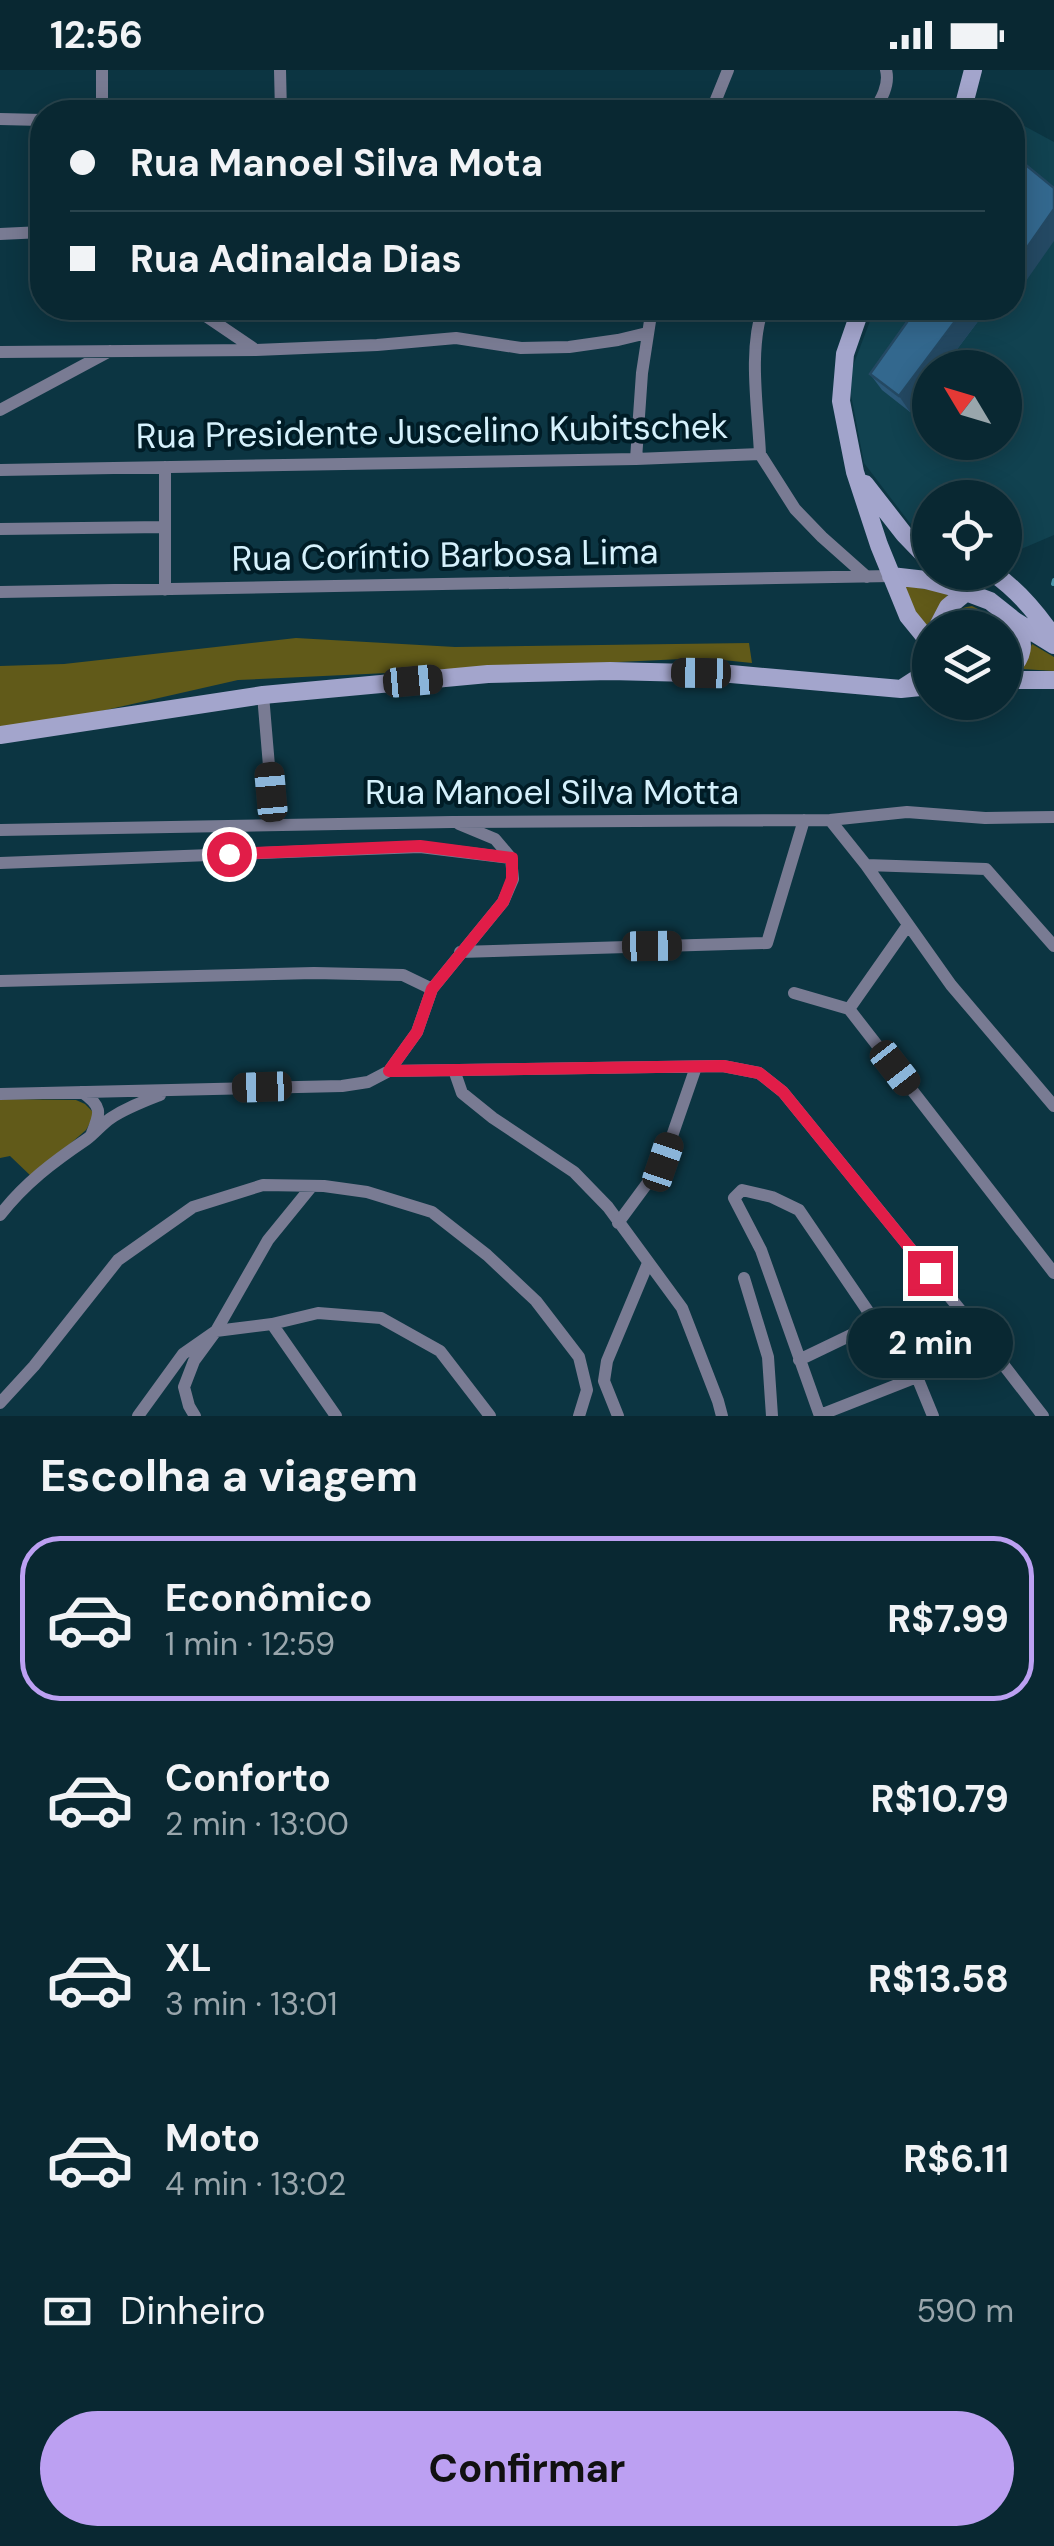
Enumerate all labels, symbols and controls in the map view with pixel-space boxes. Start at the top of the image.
text: 12:56 [50,10,143,60]
text: Rua Manoel Silva Mota [130,138,543,188]
text: Rua Adinalda Dias [130,234,462,284]
north arrow [912,350,1022,460]
map controls [912,350,1022,720]
street label: Rua Presidente Juscelino Kubitschek [135,403,729,459]
button: locate [912,480,1022,590]
street label: Rua Coríntio Barbosa Lima [231,528,659,582]
button: layers [912,610,1022,720]
car [671,657,731,689]
car [382,663,444,699]
car [253,761,289,823]
street label: Rua Manoel Silva Motta [365,769,739,815]
route start [207,832,252,877]
car [622,930,682,962]
car [865,1035,925,1101]
car [231,1071,293,1103]
car [639,1129,687,1195]
route end [908,1251,953,1296]
callout: 2 min [848,1308,1012,1378]
text: 2 min [888,1322,973,1364]
text: Escolha a viagem [40,1446,418,1505]
text: Econômico [165,1573,372,1623]
icon: car [45,1574,135,1664]
text: R$7.99 [887,1594,1009,1644]
text: 1 min · 12:59 [165,1623,335,1665]
text: Conforto [165,1753,331,1803]
icon: car [45,1754,135,1844]
text: R$10.79 [870,1774,1009,1824]
text: 2 min · 13:00 [165,1803,349,1845]
text: XL [165,1933,212,1983]
icon: car [45,1934,135,2024]
text: R$13.58 [868,1954,1009,2004]
text: 3 min · 13:01 [165,1983,338,2025]
text: Moto [165,2113,260,2163]
icon: car [45,2114,135,2204]
text: R$6.11 [903,2134,1009,2184]
text: 4 min · 13:02 [165,2163,346,2205]
icon: cash [40,2284,95,2339]
text: Dinheiro [120,2286,266,2336]
text: 590 m [916,2290,1014,2332]
button: Confirmar [40,2411,1014,2526]

